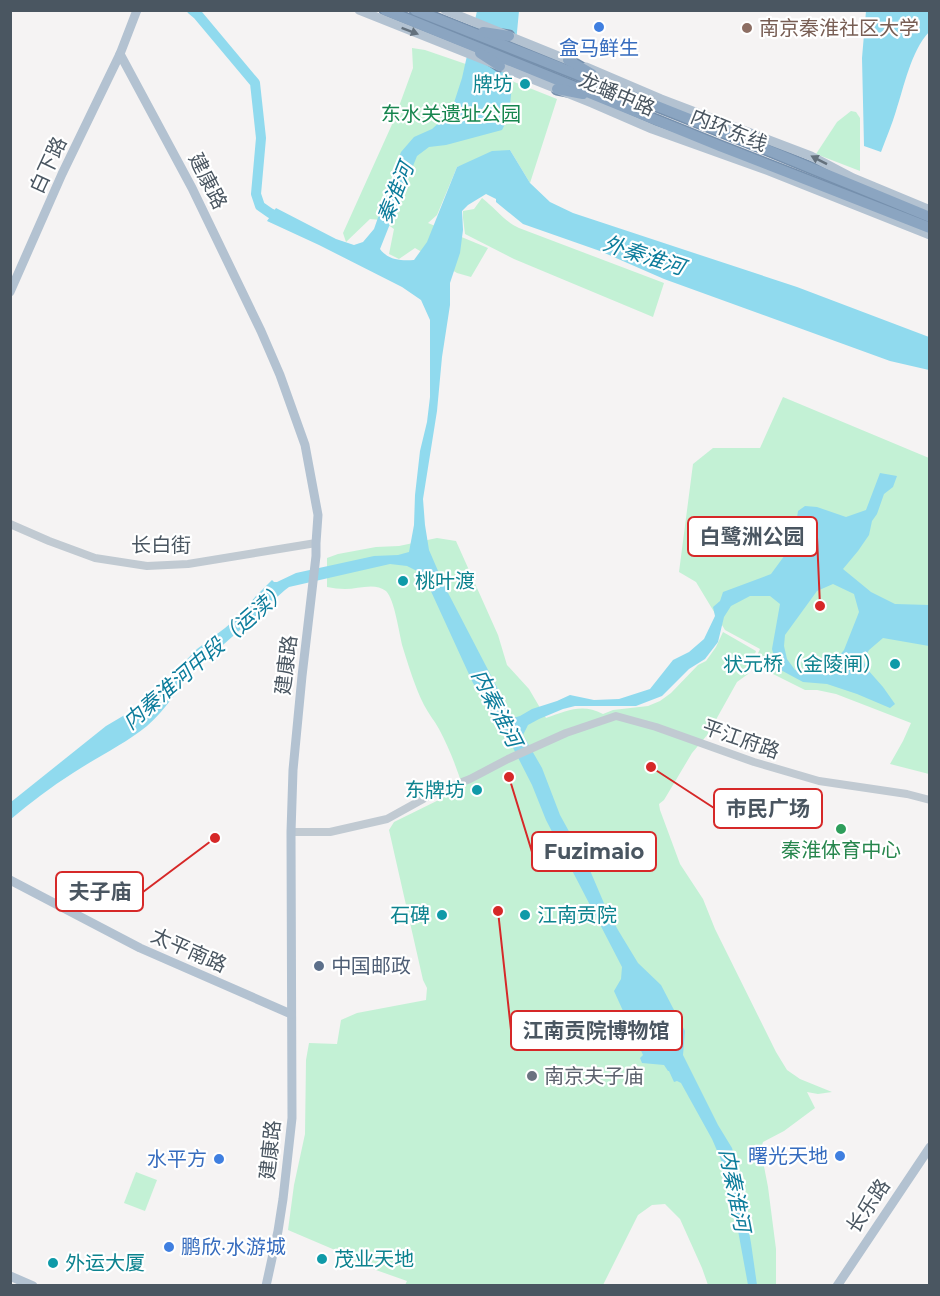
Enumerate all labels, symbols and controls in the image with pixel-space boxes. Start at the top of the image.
place label: 南京秦淮社区大学 [759,16,919,40]
marker: 盒马鲜生 [592,20,606,34]
marker: 南京秦淮社区大学 [740,21,754,35]
one-way arrow [401,27,419,36]
place label: 盒马鲜生 [559,36,639,60]
street label: 龙蟠中路 [575,67,659,121]
place label: 牌坊 [473,72,513,96]
marker: 牌坊 [518,77,532,91]
park label: 东水关遗址公园 [381,102,521,126]
street label: 内环东线 [687,104,771,156]
street label: 白下路 [24,133,72,197]
street label: 建康路 [184,149,232,213]
water label: 秦淮河 [372,155,420,227]
one-way arrow [810,155,827,165]
water label: 外秦淮河 [600,230,692,281]
callout: 白鹭洲公园 [688,517,817,556]
text: 白鹭洲公园 [700,524,805,549]
street label: 长白街 [131,533,191,557]
place label: 桃叶渡 [415,569,475,593]
marker: 桃叶渡 [396,574,410,588]
water label: 内秦淮河中段（运渎） [118,578,292,734]
street label: 建康路 [270,634,302,696]
place label: 状元桥（金陵闸） [723,652,883,676]
marker: 状元桥（金陵闸） [888,657,902,671]
water label: 内秦淮河 [467,665,529,755]
street label: 平江府路 [699,715,783,763]
place label: 东牌坊 [405,778,465,802]
marker: 东牌坊 [470,783,484,797]
callout: 市民广场 [714,789,822,828]
text: 市民广场 [726,796,810,821]
marker: 秦淮体育中心 [834,822,848,836]
callout: Fuzimaio [532,832,656,871]
place label: 秦淮体育中心 [781,838,901,862]
text: Fuzimaio [544,839,644,864]
callout: 夫子庙 [56,872,143,911]
text: 夫子庙 [69,879,132,904]
place label: 石碑 [390,903,430,927]
place label: 江南贡院 [537,903,617,927]
marker: 石碑 [435,908,449,922]
marker: 江南贡院 [518,908,532,922]
street label: 太平南路 [148,923,230,977]
place label: 中国邮政 [331,954,411,978]
marker: 中国邮政 [312,959,326,973]
callout: 江南贡院博物馆 [511,1011,682,1050]
text: 江南贡院博物馆 [523,1018,670,1043]
place label: 南京夫子庙 [544,1064,644,1088]
marker: 南京夫子庙 [525,1069,539,1083]
street label: 建康路 [255,1119,285,1181]
place label: 曙光天地 [748,1144,828,1168]
water label: 内秦淮河 [715,1146,756,1238]
place label: 水平方 [147,1147,207,1171]
marker: 曙光天地 [833,1149,847,1163]
marker: 水平方 [212,1152,226,1166]
street label: 长乐路 [841,1174,895,1238]
place label: 鹏欣·水游城 [181,1235,286,1259]
marker: 鹏欣·水游城 [162,1240,176,1254]
place label: 茂业天地 [334,1247,414,1271]
place label: 外运大厦 [65,1251,145,1275]
marker: 茂业天地 [315,1252,329,1266]
marker: 外运大厦 [46,1256,60,1270]

